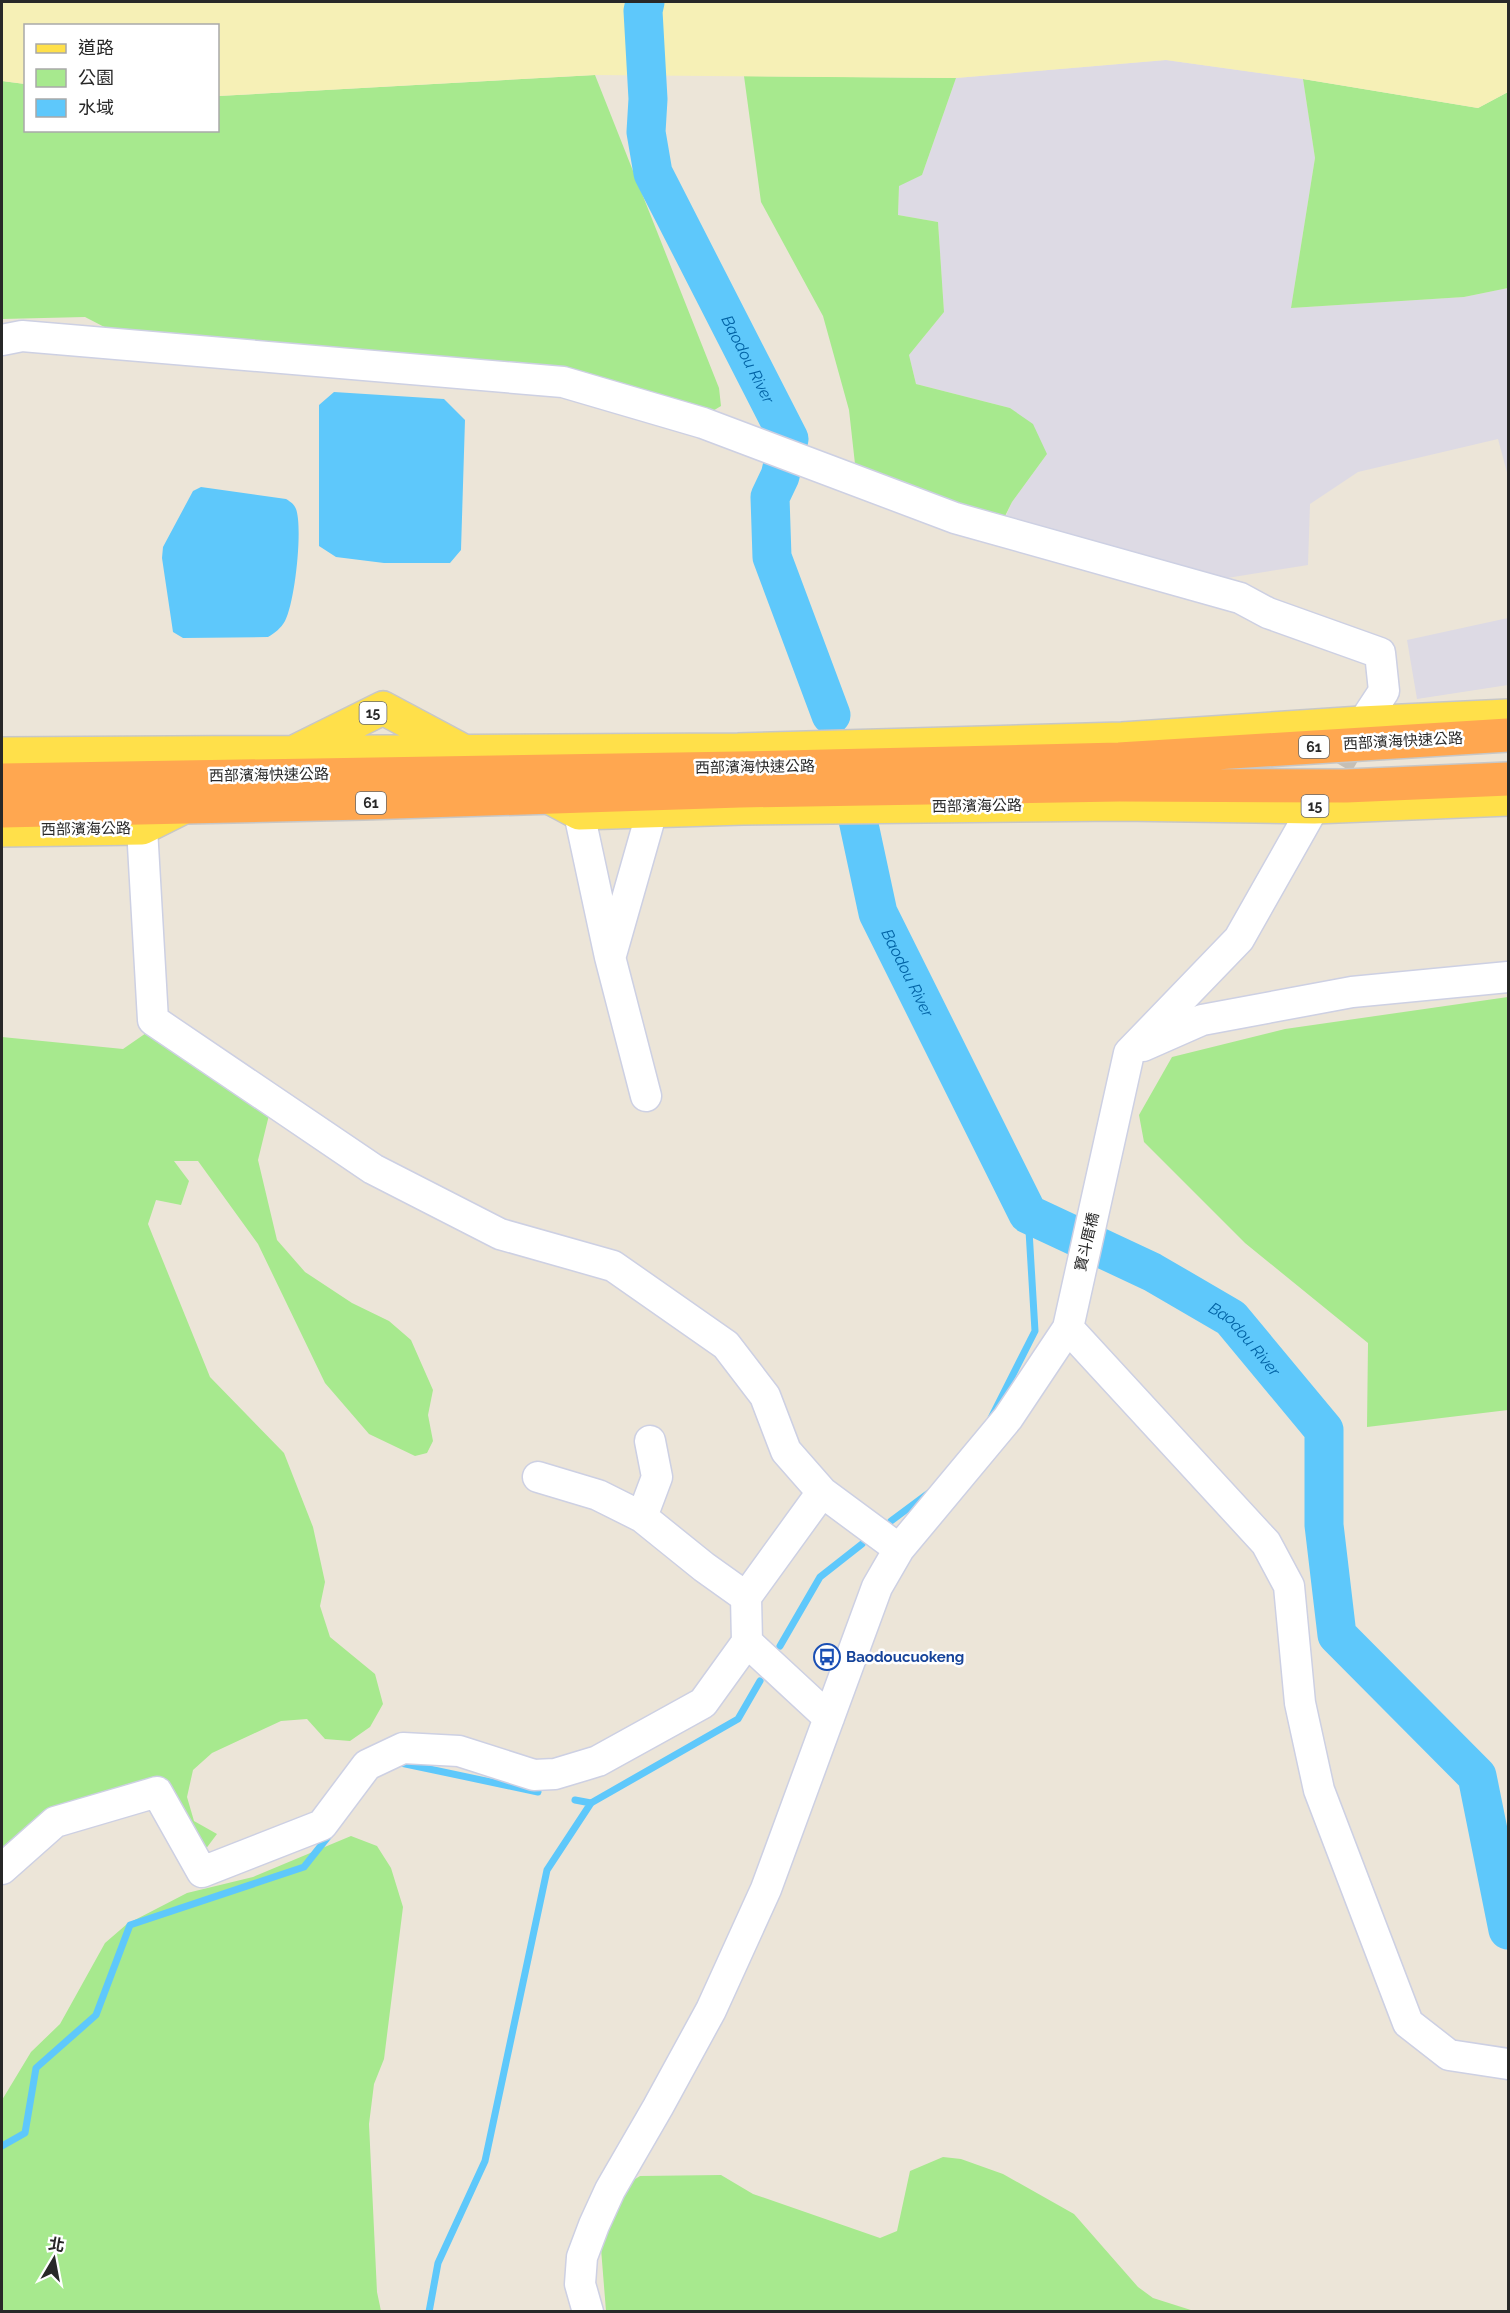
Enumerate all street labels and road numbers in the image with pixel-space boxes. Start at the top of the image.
road number: 15 [360,702,386,724]
street label: 西部濱海快速公路 [1343,729,1463,753]
road number: 61 [1299,736,1329,758]
street label: 西部濱海快速公路 [695,757,815,777]
street label: 西部濱海快速公路 [209,765,329,785]
road number: 61 [356,792,386,814]
road number: 15 [1302,795,1328,817]
street label: 西部濱海公路 [932,796,1022,816]
street label: 西部濱海公路 [41,819,131,839]
street label: 寶斗厝橋 [1071,1211,1103,1273]

